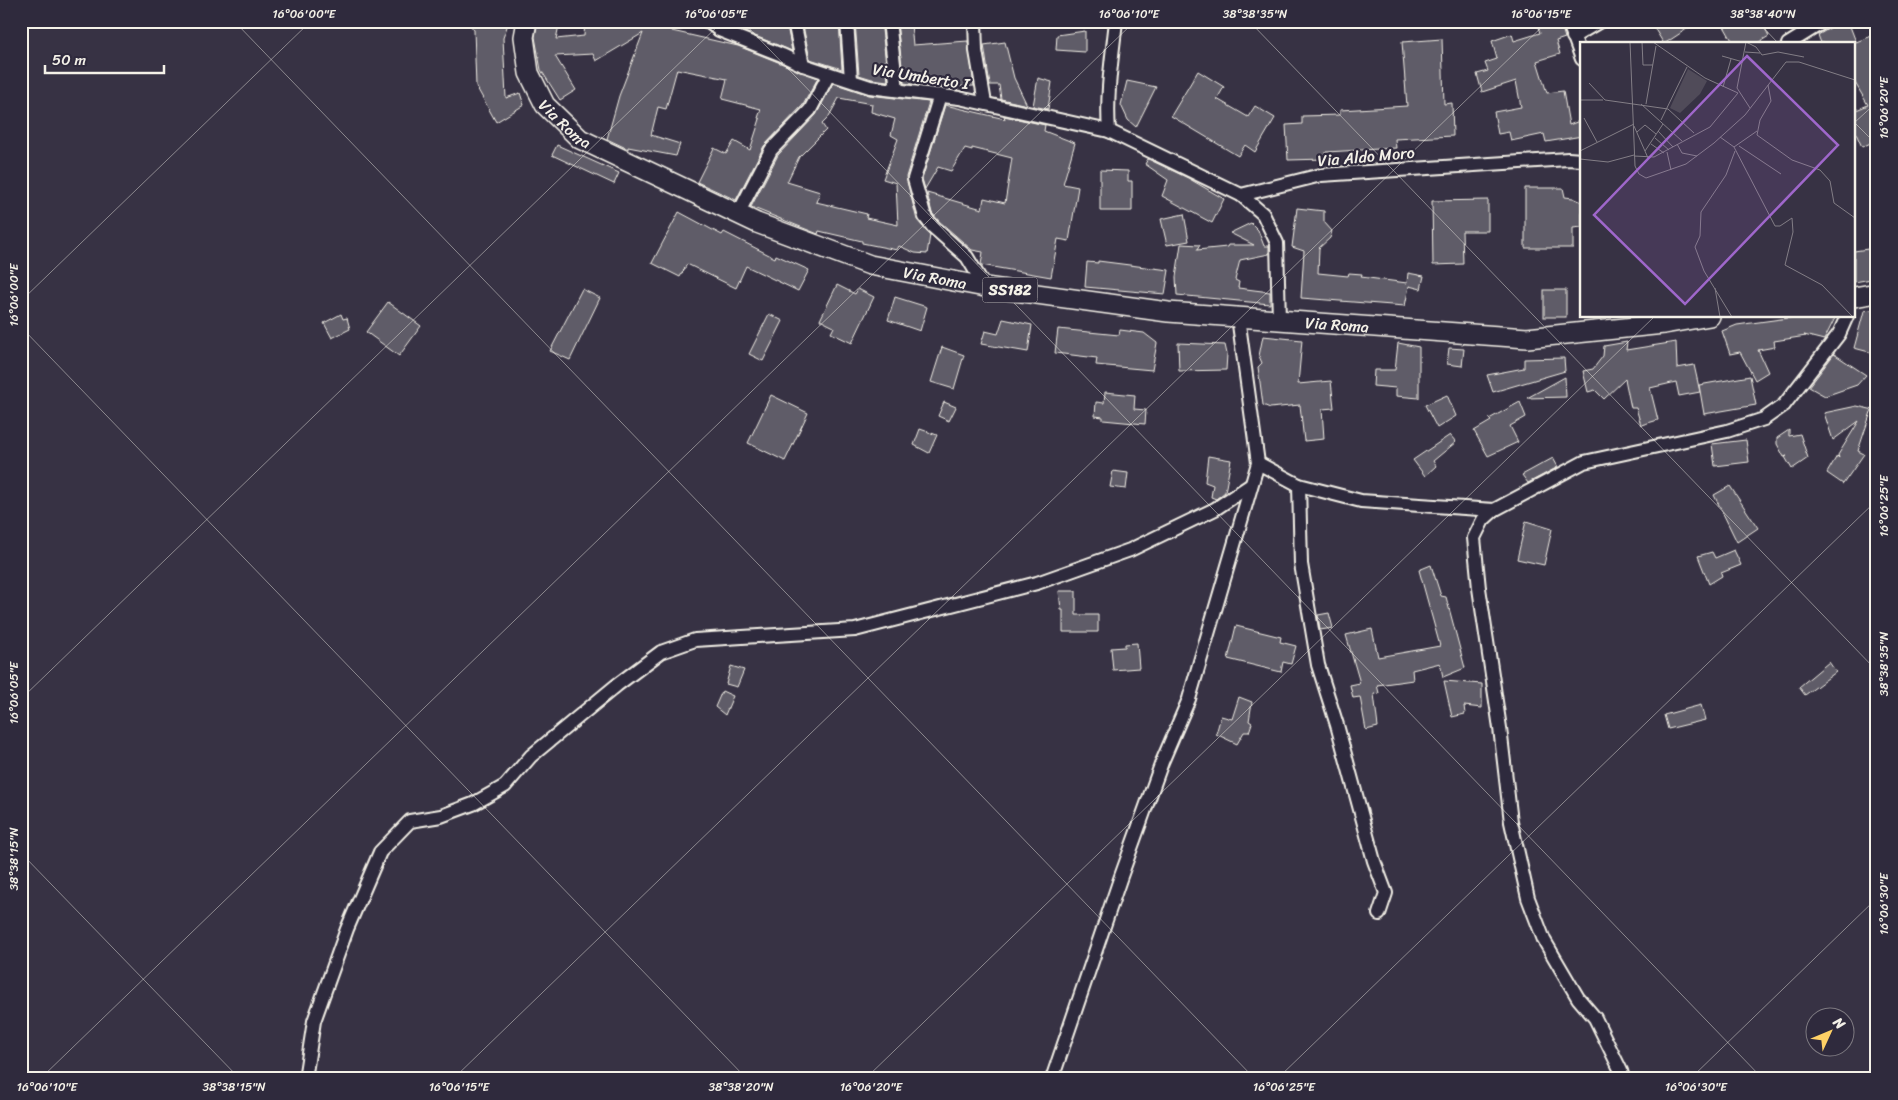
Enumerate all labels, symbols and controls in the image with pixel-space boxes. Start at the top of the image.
text: 16°06'00"E [273,3,337,25]
text: 16°06'05"E [685,3,749,25]
text: 16°06'10"E [1099,3,1161,25]
text: 38°38'35"N [1223,3,1288,25]
text: 16°06'15"E [1511,3,1572,25]
text: 38°38'40"N [1730,3,1796,25]
scale bar [45,42,164,74]
inset map [1580,42,1856,318]
text: 50 m [52,47,87,73]
street label: Via Umberto I [871,55,973,99]
text: 16°06'20"E [1873,76,1895,139]
street label: Via Roma [531,92,596,157]
street label: Via Aldo Moro [1316,138,1416,175]
street label: Via Roma [901,258,969,298]
text: 16°06'00"E [3,262,25,326]
road number: SS182 [982,278,1038,302]
street label: Via Roma [1304,308,1370,342]
text: 16°06'25"E [1873,474,1895,537]
text: 38°38'35"N [1873,631,1895,696]
text: 16°06'05"E [3,660,25,724]
text: 38°38'15"N [3,827,25,891]
text: 16°06'30"E [1873,872,1895,935]
north arrow [1806,1008,1856,1058]
text: N [1826,1010,1852,1036]
text: 16°06'10"E [17,1076,79,1098]
text: 38°38'15"N [202,1076,266,1098]
text: 16°06'15"E [429,1076,490,1098]
text: 38°38'20"N [708,1076,774,1098]
text: 16°06'20"E [840,1076,903,1098]
text: 16°06'25"E [1253,1076,1316,1098]
text: 16°06'30"E [1665,1076,1728,1098]

